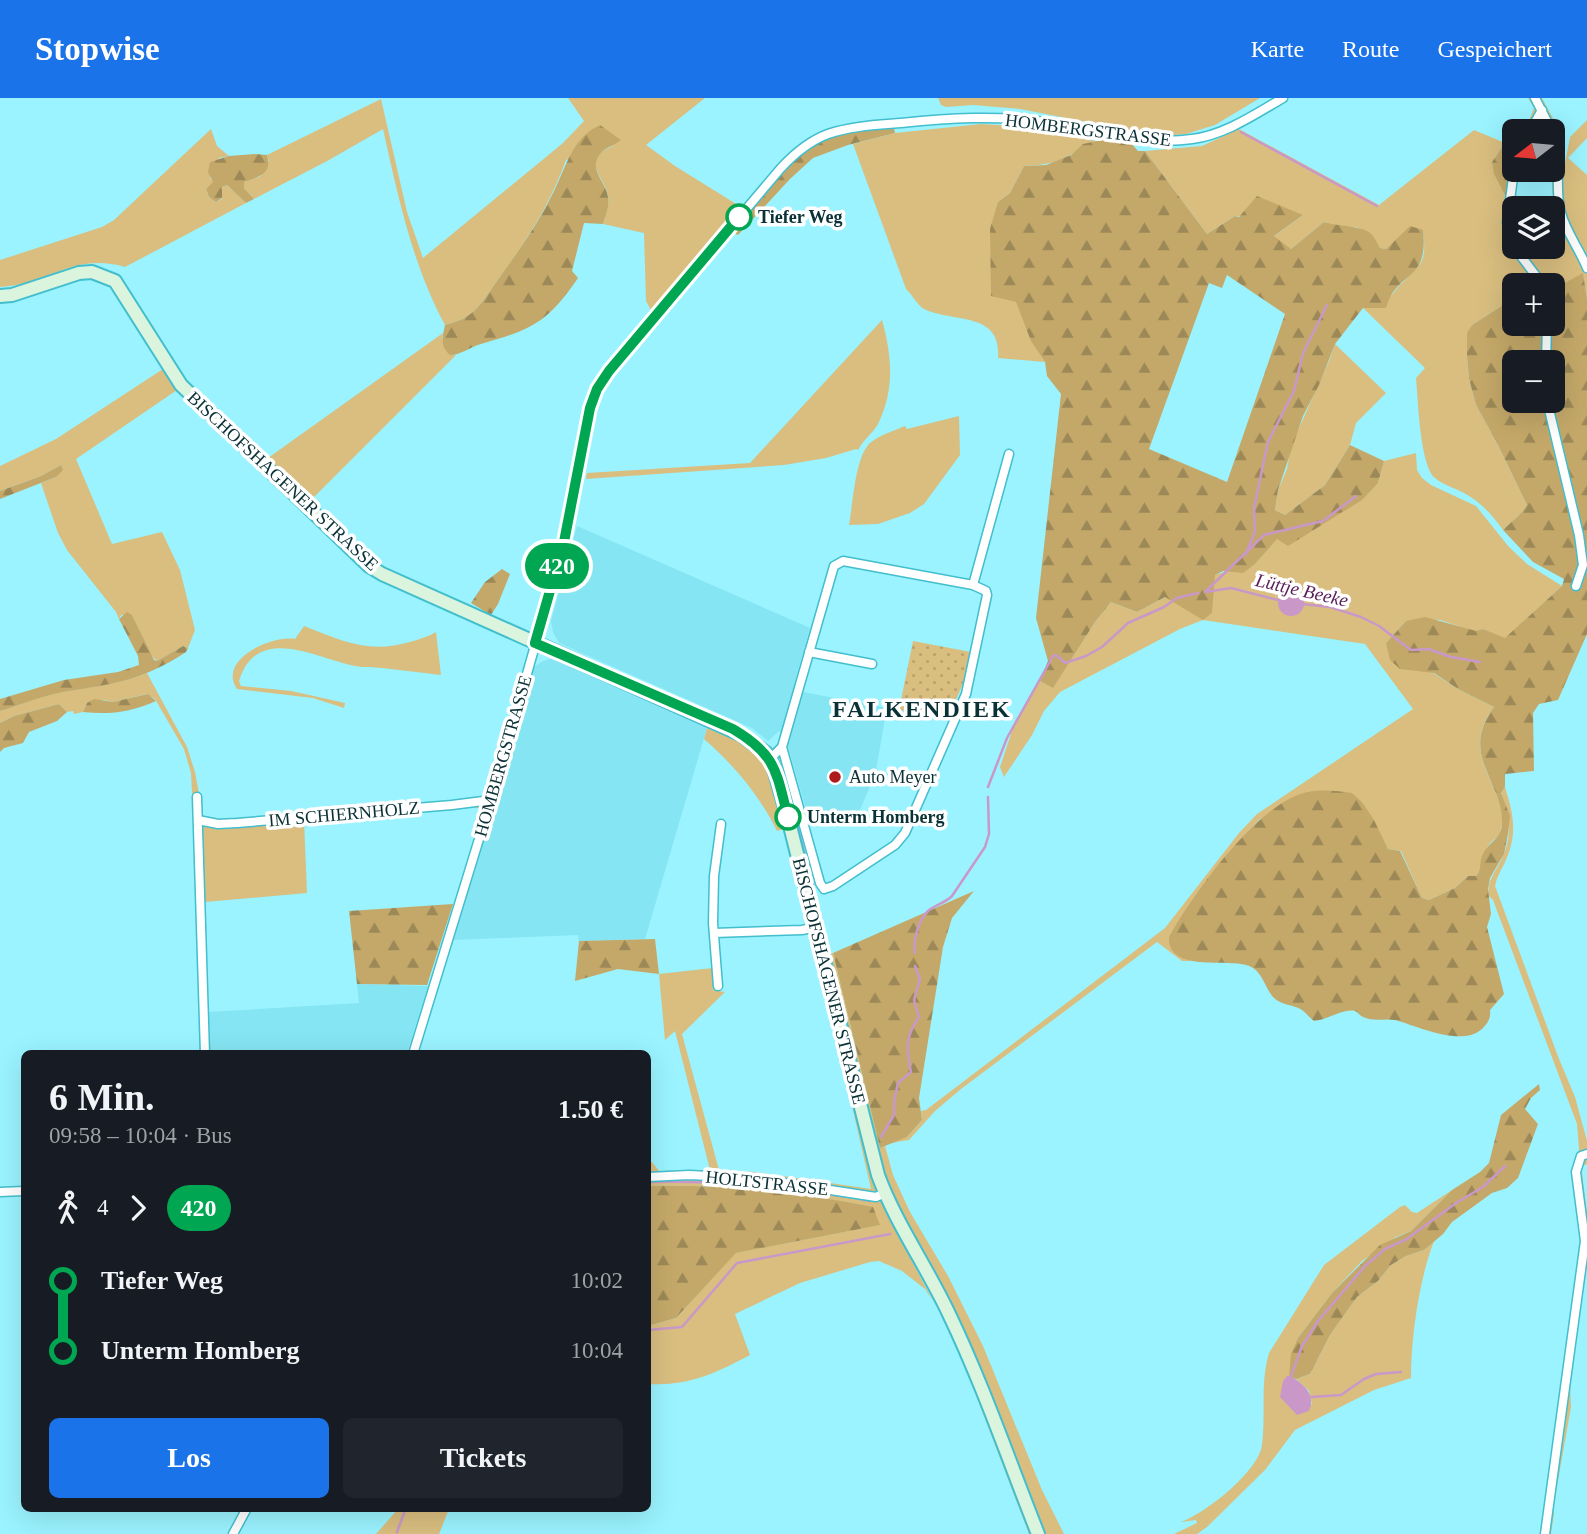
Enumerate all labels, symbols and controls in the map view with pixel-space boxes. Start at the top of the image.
text: Stopwise [35,31,160,67]
text: Karte [1251,36,1304,62]
text: Route [1342,36,1399,62]
text: Gespeichert [1437,36,1552,62]
street label: HOMBERGSTRASSE [1004,110,1172,150]
north arrow [1502,119,1564,182]
map controls [1502,119,1565,413]
button: layers [1502,196,1565,259]
marker: Tiefer Weg [726,204,752,230]
place label: Tiefer Weg [758,207,843,227]
button: + [1502,273,1565,336]
button: − [1502,350,1565,413]
street label: BISCHOFSHAGENER STRASSE [183,387,383,575]
line badge: 420 [517,543,597,589]
text: 420 [539,553,575,579]
water label: Lüttje Beeke [1253,569,1350,611]
street label: HOMBERGSTRASSE [470,673,536,839]
district label: FALKENDIEK [832,696,1012,722]
place label: Auto Meyer [849,767,936,787]
marker: Auto Meyer [827,769,843,785]
street label: IM SCHIERNHOLZ [268,797,420,831]
marker: Unterm Homberg [775,804,801,830]
place label: Unterm Homberg [807,807,944,827]
street label: BISCHOFSHAGENER STRASSE [789,856,869,1106]
text: 6 Min. [49,1076,155,1118]
text: 1.50 € [558,1095,623,1124]
text: 09:58 – 10:04 · Bus [49,1123,232,1148]
street label: HOLTSTRASSE [705,1167,829,1199]
icon: walk [49,1189,87,1227]
icon: forward [119,1189,157,1227]
text: 4 [97,1195,109,1220]
text: 420 [181,1195,217,1221]
text: Tiefer Weg [101,1266,223,1295]
text: 10:02 [571,1268,623,1293]
text: Unterm Homberg [101,1336,300,1365]
text: 10:04 [571,1338,623,1363]
button: Los [49,1418,329,1498]
button: Tickets [343,1418,623,1498]

